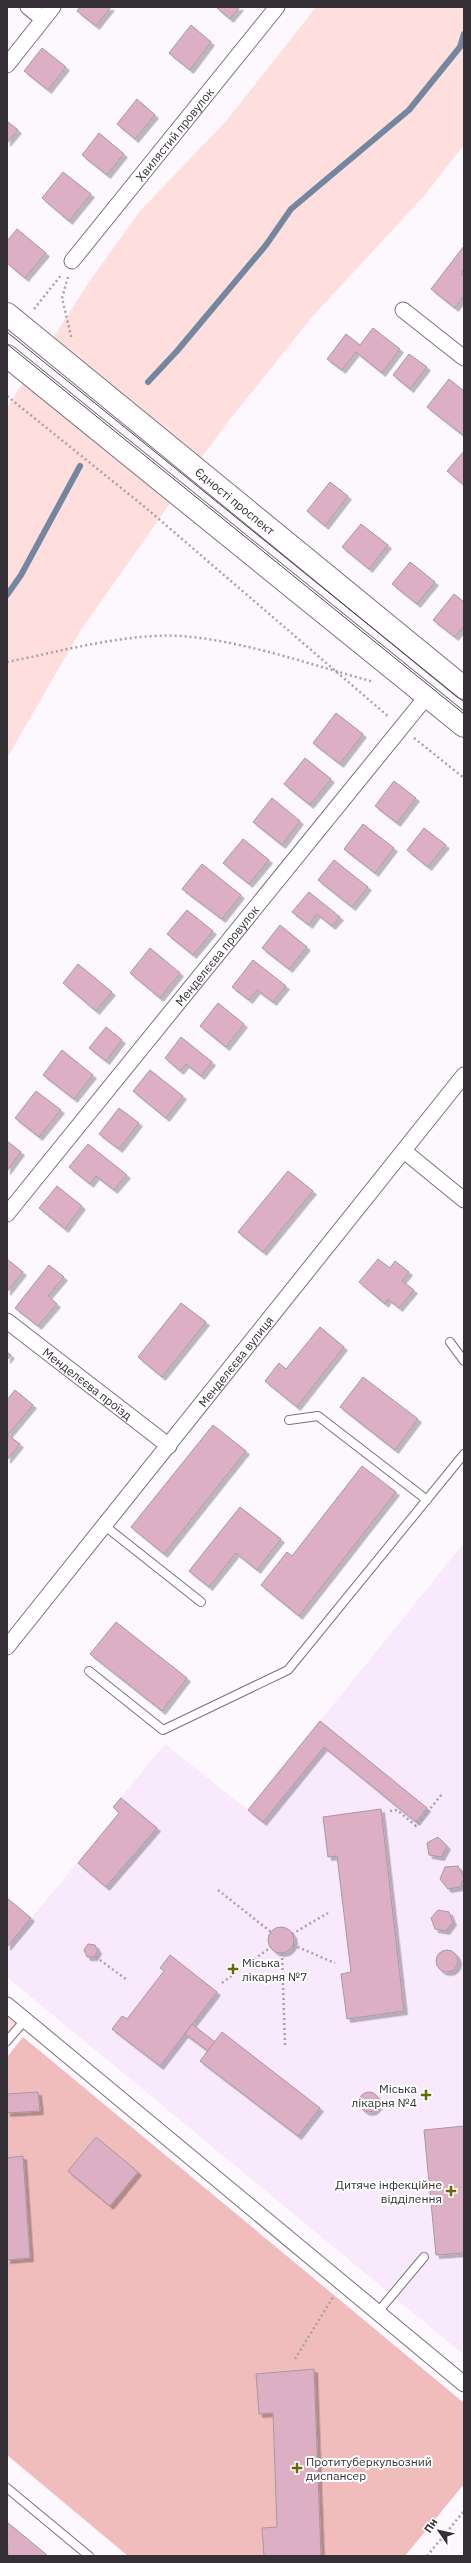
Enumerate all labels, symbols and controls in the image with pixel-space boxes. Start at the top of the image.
street label: Хвилястий провулок [132,84,217,184]
street label: Єдності проспект [192,464,278,538]
street label: Менделєєва провулок [171,902,262,1009]
street label: Менделєєва вулиця [195,1313,276,1409]
street label: Менделєєва проїзд [40,1344,135,1423]
place label: Міська лікарня №7 [242,1955,307,1984]
marker: Міська лікарня №7 [227,1963,239,1975]
place label: Міська лікарня №4 [352,2081,418,2110]
marker: Міська лікарня №4 [420,2089,432,2101]
place label: Дитяче інфекційне відділення [335,2177,442,2206]
marker: Дитяче інфекційне відділення [445,2185,457,2197]
place label: Протитуберкульозний диспансер [306,2454,432,2483]
marker: Протитуберкульозний диспансер [291,2462,303,2474]
north arrow [419,2511,459,2551]
text: Пн [421,2515,441,2535]

